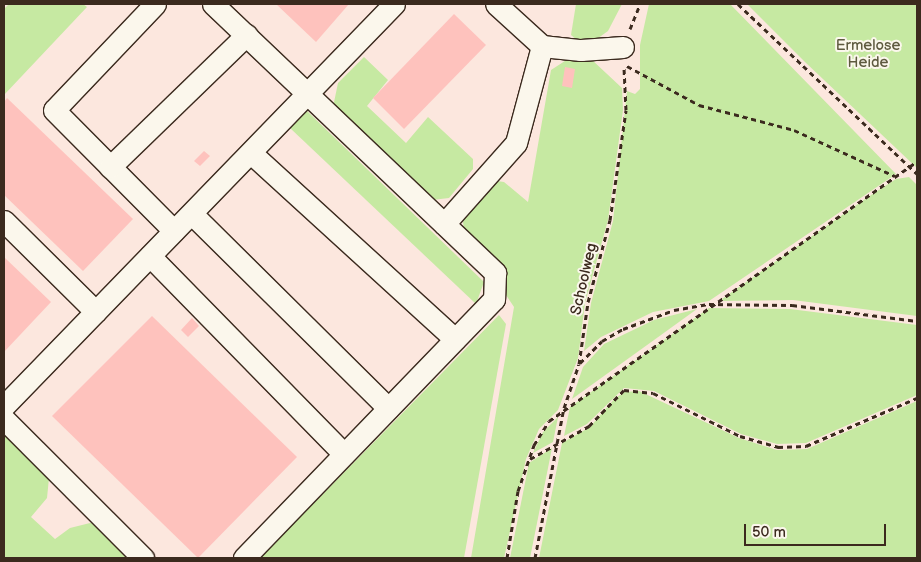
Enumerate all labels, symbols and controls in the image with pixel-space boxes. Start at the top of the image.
park label: Ermelose Heide [836,36,900,71]
street label: Schoolweg [567,241,601,317]
scale bar [746,514,888,546]
text: 50 m [752,523,786,542]

